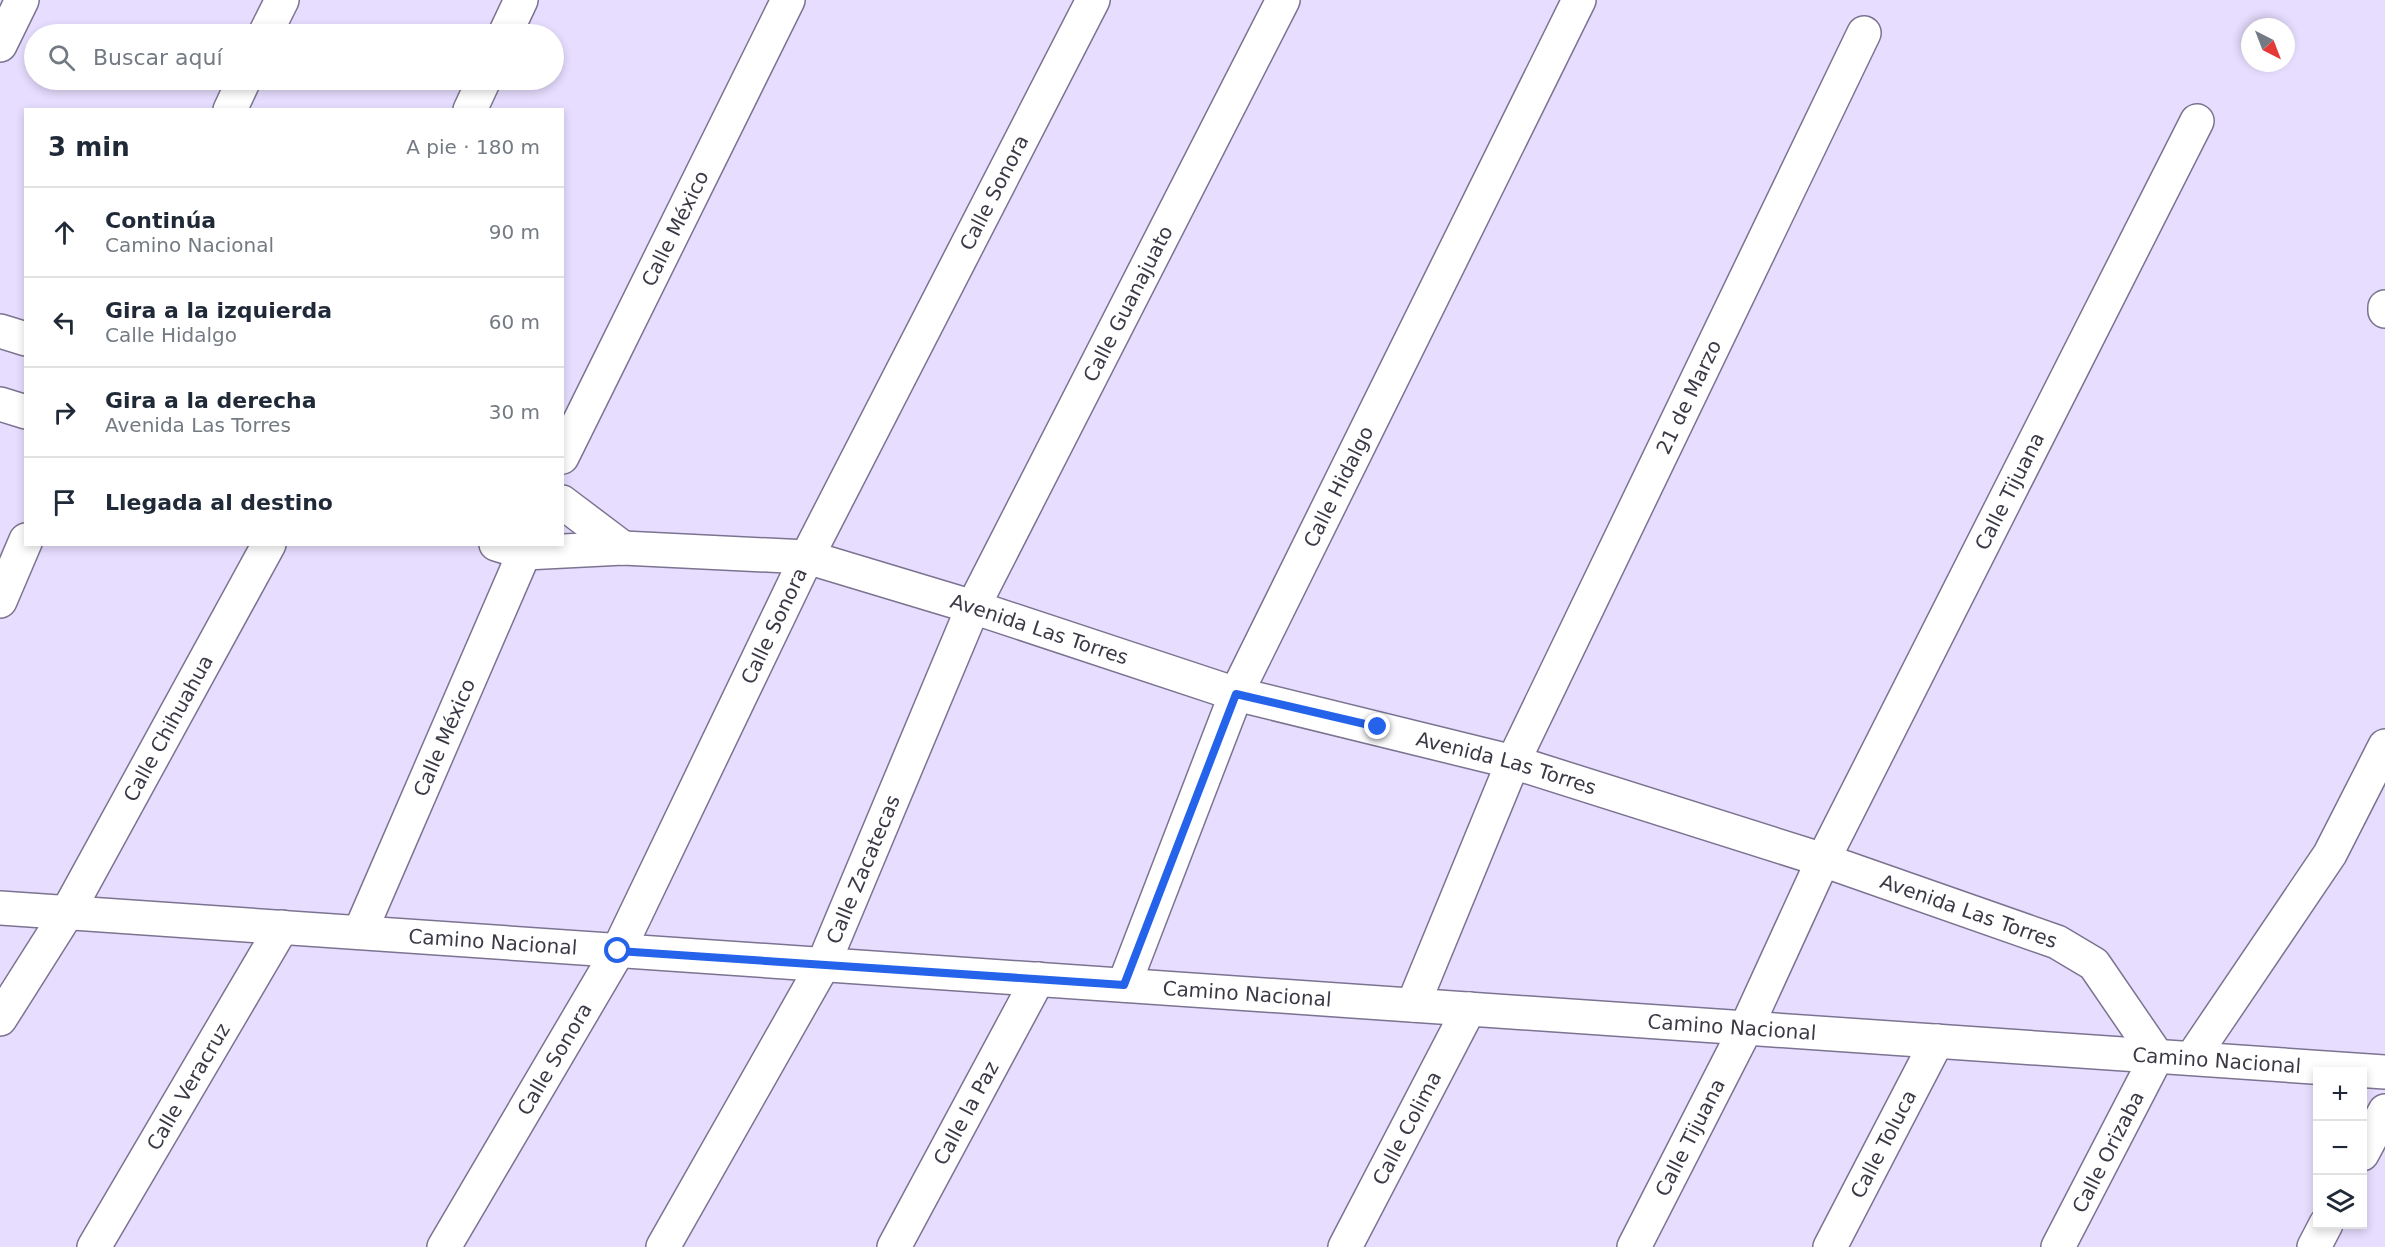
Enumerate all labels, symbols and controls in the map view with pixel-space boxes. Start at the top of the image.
north arrow [2241,18,2295,72]
search box [24,24,564,90]
icon: search [45,41,78,74]
text: Buscar aquí [93,45,223,70]
street label: Calle Sonora [955,131,1034,254]
text: 3 min [48,132,130,162]
text: A pie · 180 m [406,135,540,159]
street label: Calle México [636,167,714,290]
text: Continúa [105,208,216,233]
icon: ahead [48,216,81,249]
text: 90 m [489,220,540,244]
street label: Calle Guanajuato [1078,222,1178,386]
text: Camino Nacional [105,233,274,257]
text: Gira a la izquierda [105,298,332,323]
icon: left [48,306,81,339]
text: 60 m [489,310,540,334]
text: Calle Hidalgo [105,323,237,347]
street label: 21 de Marzo [1651,336,1726,458]
text: Gira a la derecha [105,388,317,413]
icon: right [48,396,81,429]
text: 30 m [489,400,540,424]
text: Avenida Las Torres [105,413,291,437]
street label: Calle Hidalgo [1298,422,1378,551]
street label: Calle Tijuana [1970,428,2049,554]
icon: arrive [48,486,81,519]
text: Llegada al destino [105,490,333,515]
street label: Calle Sonora [736,564,812,688]
street label: Avenida Las Torres [947,589,1131,670]
street label: Calle Chihuahua [118,651,218,806]
street label: Calle México [408,675,480,800]
route end [1364,713,1390,739]
street label: Avenida Las Torres [1414,727,1599,800]
street label: Calle Zacatecas [821,791,905,947]
street label: Avenida Las Torres [1877,869,2061,953]
street label: Camino Nacional [408,924,578,960]
route start [604,937,630,963]
street label: Camino Nacional [1162,976,1332,1012]
street label: Calle Sonora [512,998,597,1120]
street label: Camino Nacional [1647,1009,1817,1045]
street label: Calle Veracruz [142,1019,235,1155]
street label: Camino Nacional [2132,1043,2302,1078]
street label: Calle la Paz [928,1057,1004,1169]
street label: Calle Colima [1367,1067,1446,1189]
map controls [2313,1067,2367,1229]
button: + [2313,1067,2367,1121]
street label: Calle Tijuana [1650,1075,1730,1200]
street label: Calle Toluca [1845,1086,1921,1202]
street label: Calle Orizaba [2067,1087,2149,1217]
button: − [2313,1121,2367,1175]
button: layers [2313,1175,2367,1229]

